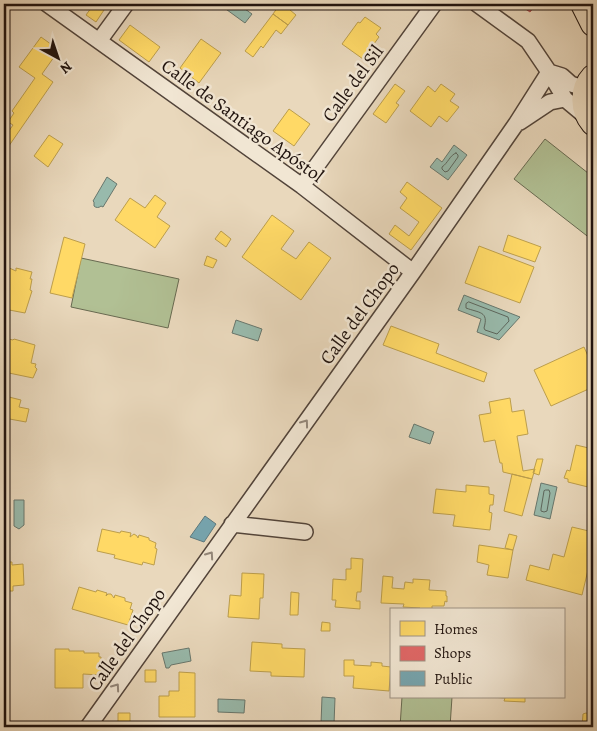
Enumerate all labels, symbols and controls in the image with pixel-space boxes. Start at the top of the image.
north arrow [32,32,82,82]
street label: Calle del Sil [316,40,390,127]
street label: Calle de Santiago Apóstol [156,53,329,189]
text: N [56,57,76,78]
street label: Calle del Chopo [314,257,406,370]
one-way arrow [299,419,308,429]
one-way arrow [204,551,213,561]
street label: Calle del Chopo [82,583,172,696]
legend [390,608,564,698]
text: Homes [434,619,478,639]
text: Shops [434,643,471,663]
text: Public [434,669,472,689]
one-way arrow [110,684,119,693]

